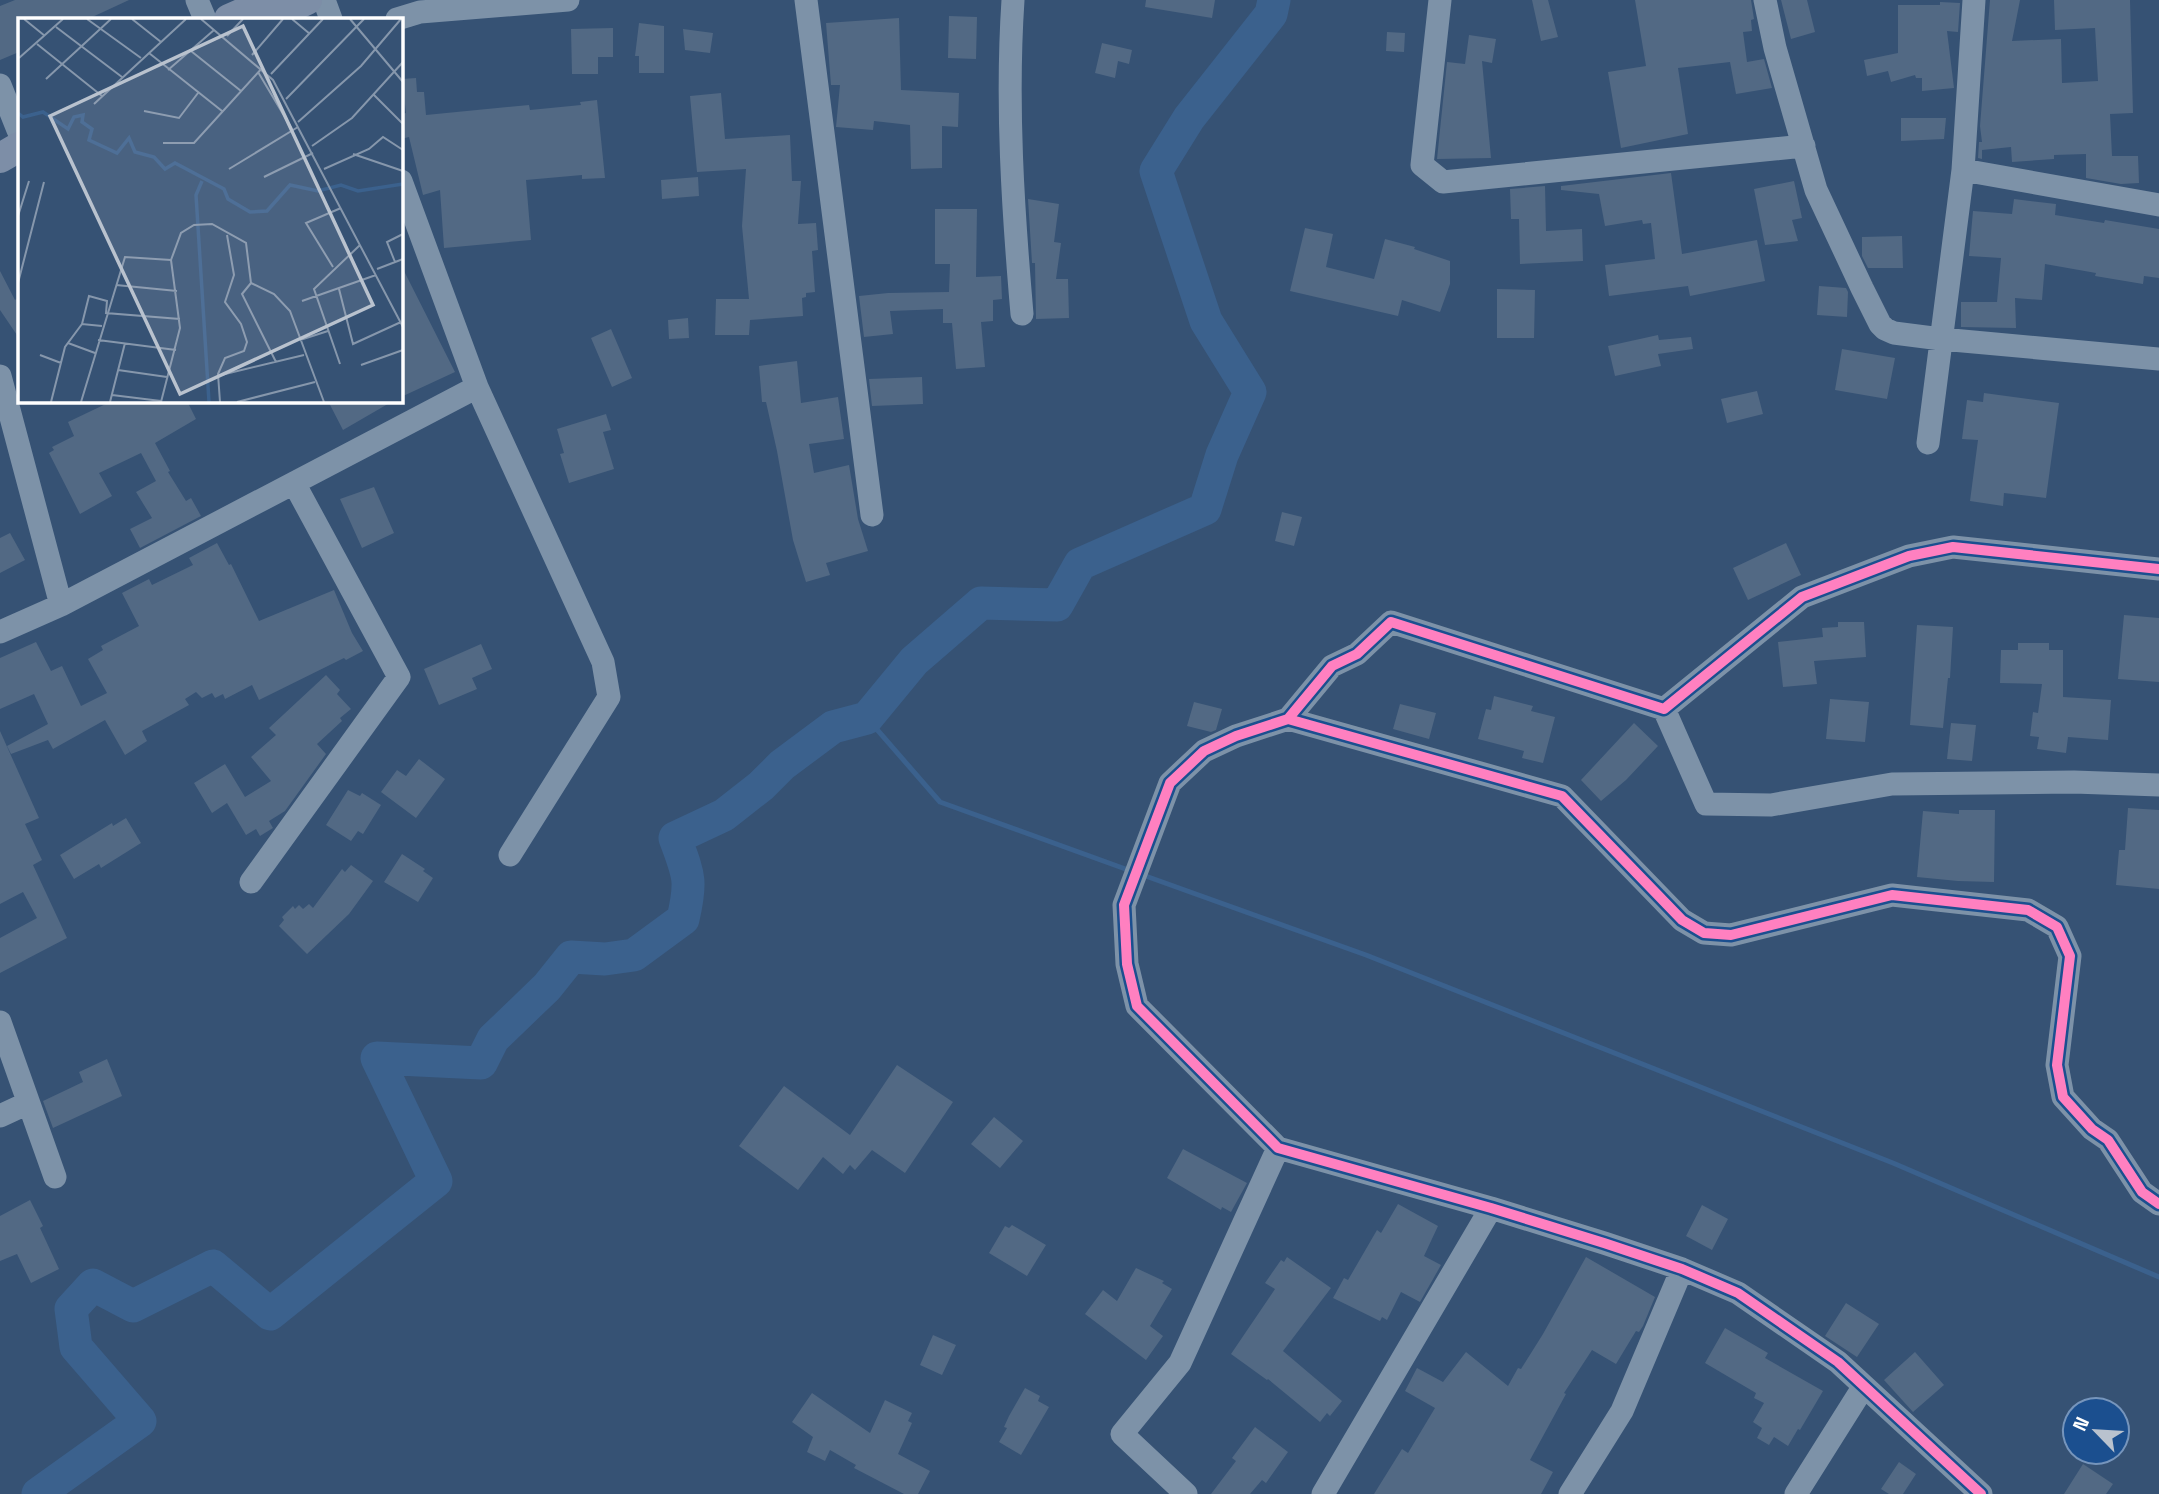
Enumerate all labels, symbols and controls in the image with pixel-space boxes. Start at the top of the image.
inset map [18,18,402,402]
north arrow [2061,1396,2131,1466]
text: N [2067,1413,2095,1435]

